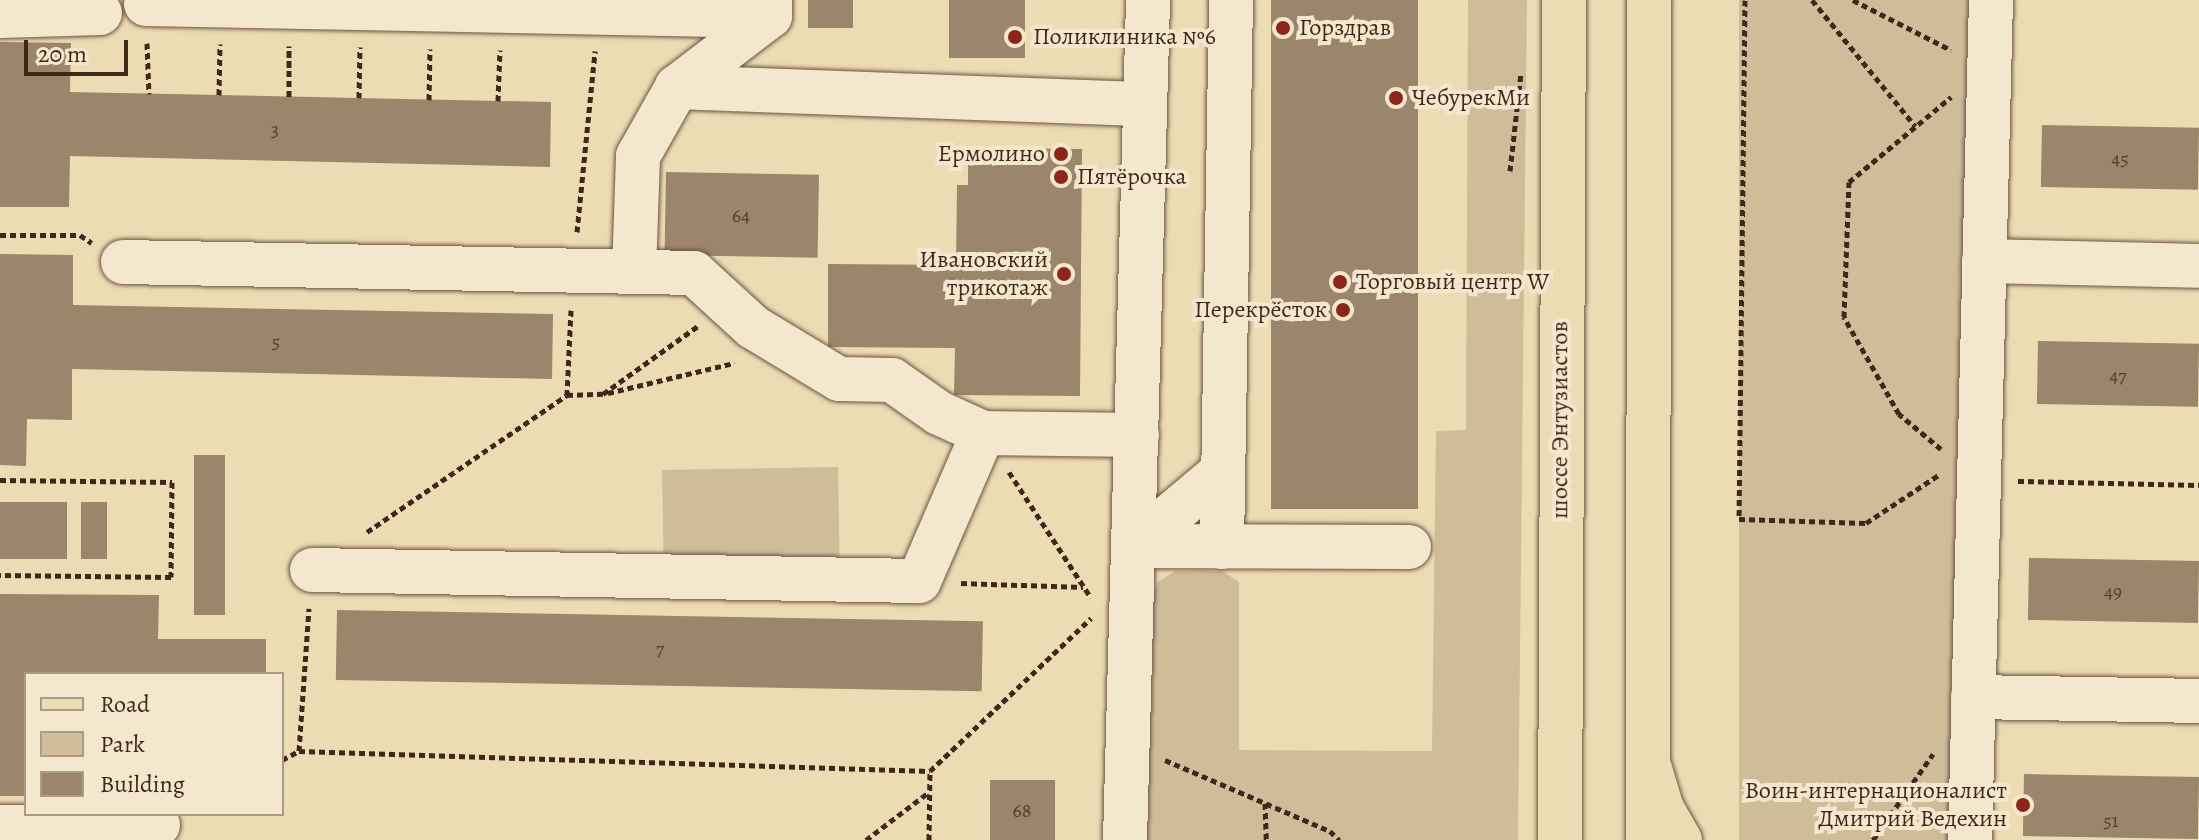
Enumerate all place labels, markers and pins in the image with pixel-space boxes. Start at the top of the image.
place label: Горздрав [1299,14,1391,42]
marker: Горздрав [1274,19,1292,37]
place label: Поликлиника №6 [1033,23,1216,51]
marker: Поликлиника №6 [1004,26,1026,48]
place label: ЧебурекМи [1412,84,1530,112]
marker: ЧебурекМи [1387,89,1405,107]
place label: Ермолино [938,140,1045,168]
marker: Ермолино [1052,145,1070,163]
place label: Пятёрочка [1077,163,1187,191]
marker: Пятёрочка [1052,168,1070,186]
place label: Ивановский трикотаж [919,246,1048,302]
marker: Ивановский трикотаж [1055,265,1073,283]
place label: Торговый центр W [1356,268,1549,296]
marker: Торговый центр W [1331,273,1349,291]
place label: Перекрёсток [1194,296,1327,324]
marker: Перекрёсток [1334,301,1352,319]
place label: Воин-интернационалист Дмитрий Ведехин [1745,777,2007,833]
marker: Воин-интернационалист Дмитрий Ведехин [2014,796,2032,814]

